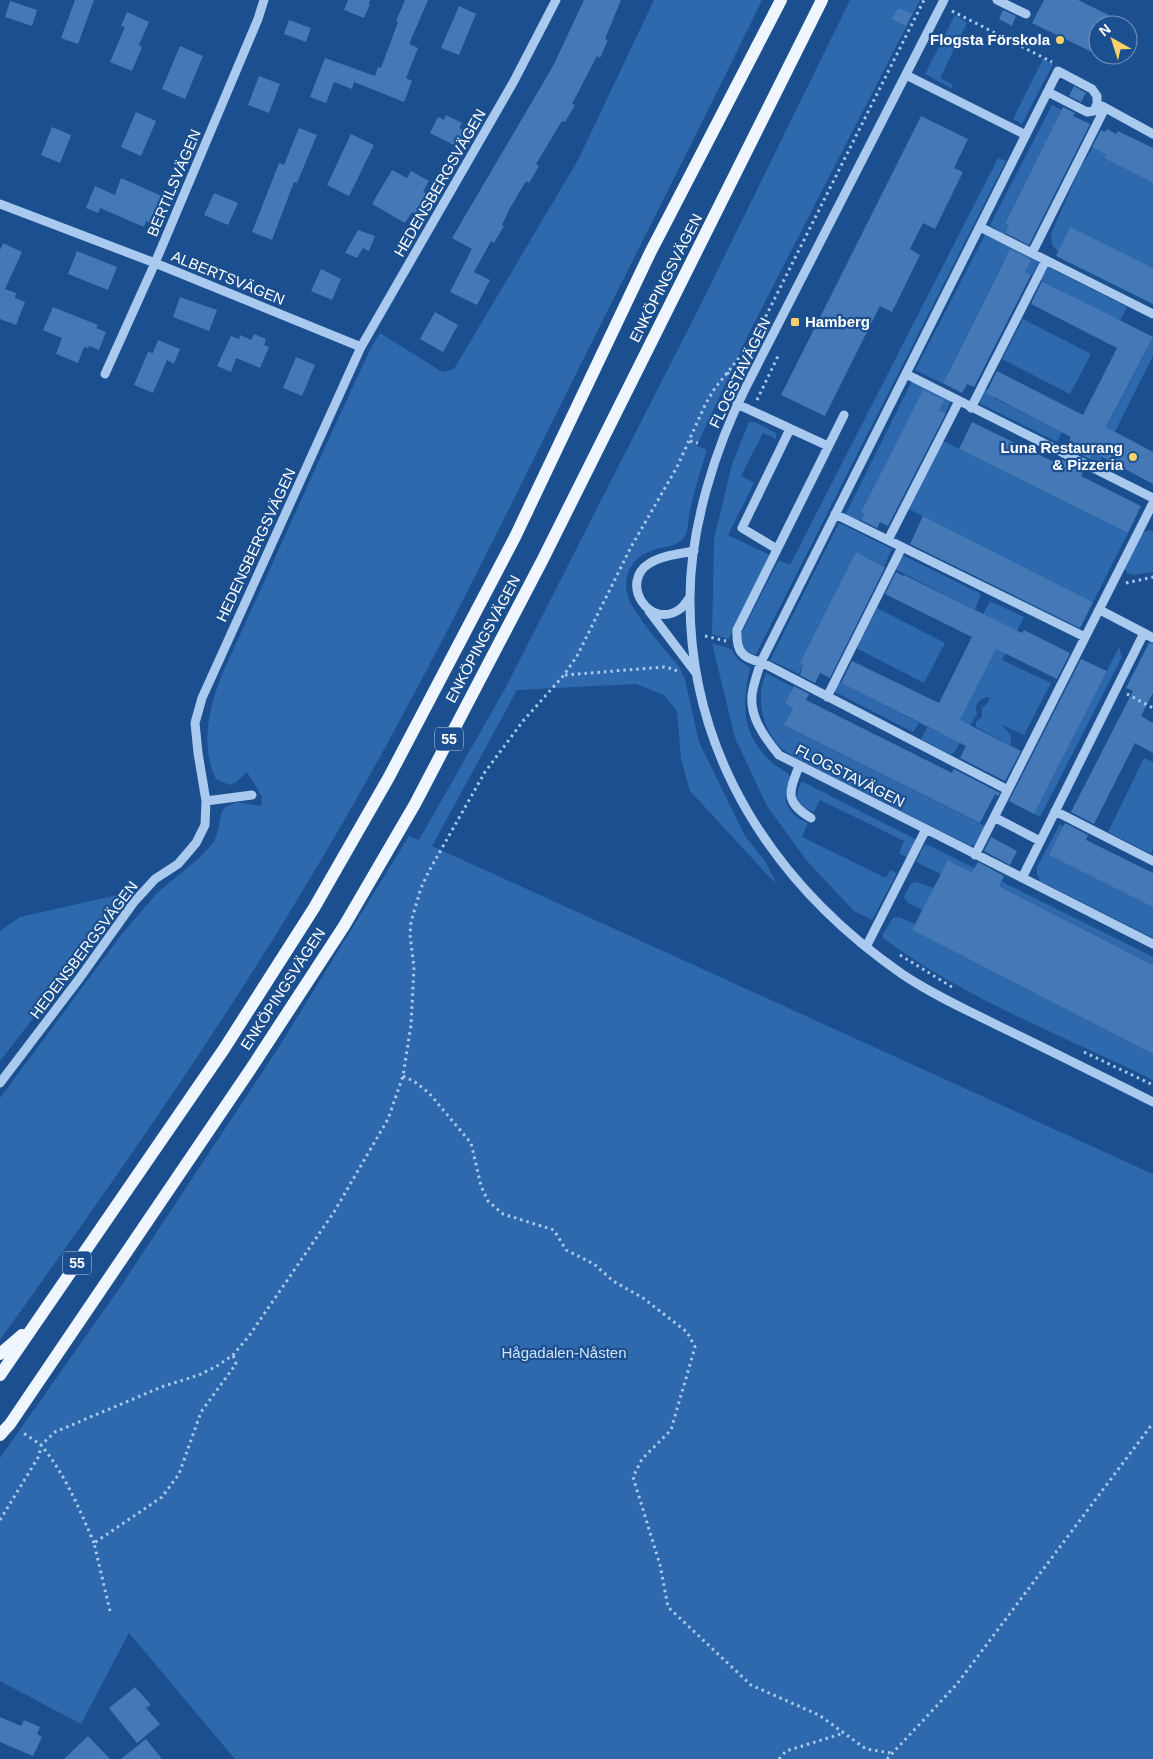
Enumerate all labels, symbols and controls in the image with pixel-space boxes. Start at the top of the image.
north arrow [1088,15,1138,65]
text: N [1096,20,1114,39]
place label: Flogsta Förskola [930,31,1051,48]
marker: Flogsta Förskola [1054,34,1066,46]
street label: HEDENSBERGSVÄGEN [390,106,489,260]
street label: BERTILSVÄGEN [143,127,204,239]
street label: ENKÖPINGSVÄGEN [626,211,705,345]
street label: ALBERTSVÄGEN [169,247,287,308]
place label: Hamberg [805,313,870,330]
street label: FLOGSTAVÄGEN [706,315,774,431]
marker: Hamberg [789,316,801,328]
place label: Luna Restaurang & Pizzeria [1000,439,1124,473]
marker: Luna Restaurang & Pizzeria [1127,451,1139,463]
street label: HEDENSBERGSVÄGEN [212,465,299,624]
street label: ENKÖPINGSVÄGEN [442,572,523,705]
road number: 55 [435,728,463,751]
street label: FLOGSTAVÄGEN [793,741,908,810]
street label: HEDENSBERGSVÄGEN [26,878,141,1022]
street label: ENKÖPINGSVÄGEN [237,925,328,1053]
road number: 55 [63,1252,91,1274]
park label: Hågadalen-Nåsten [501,1344,627,1361]

